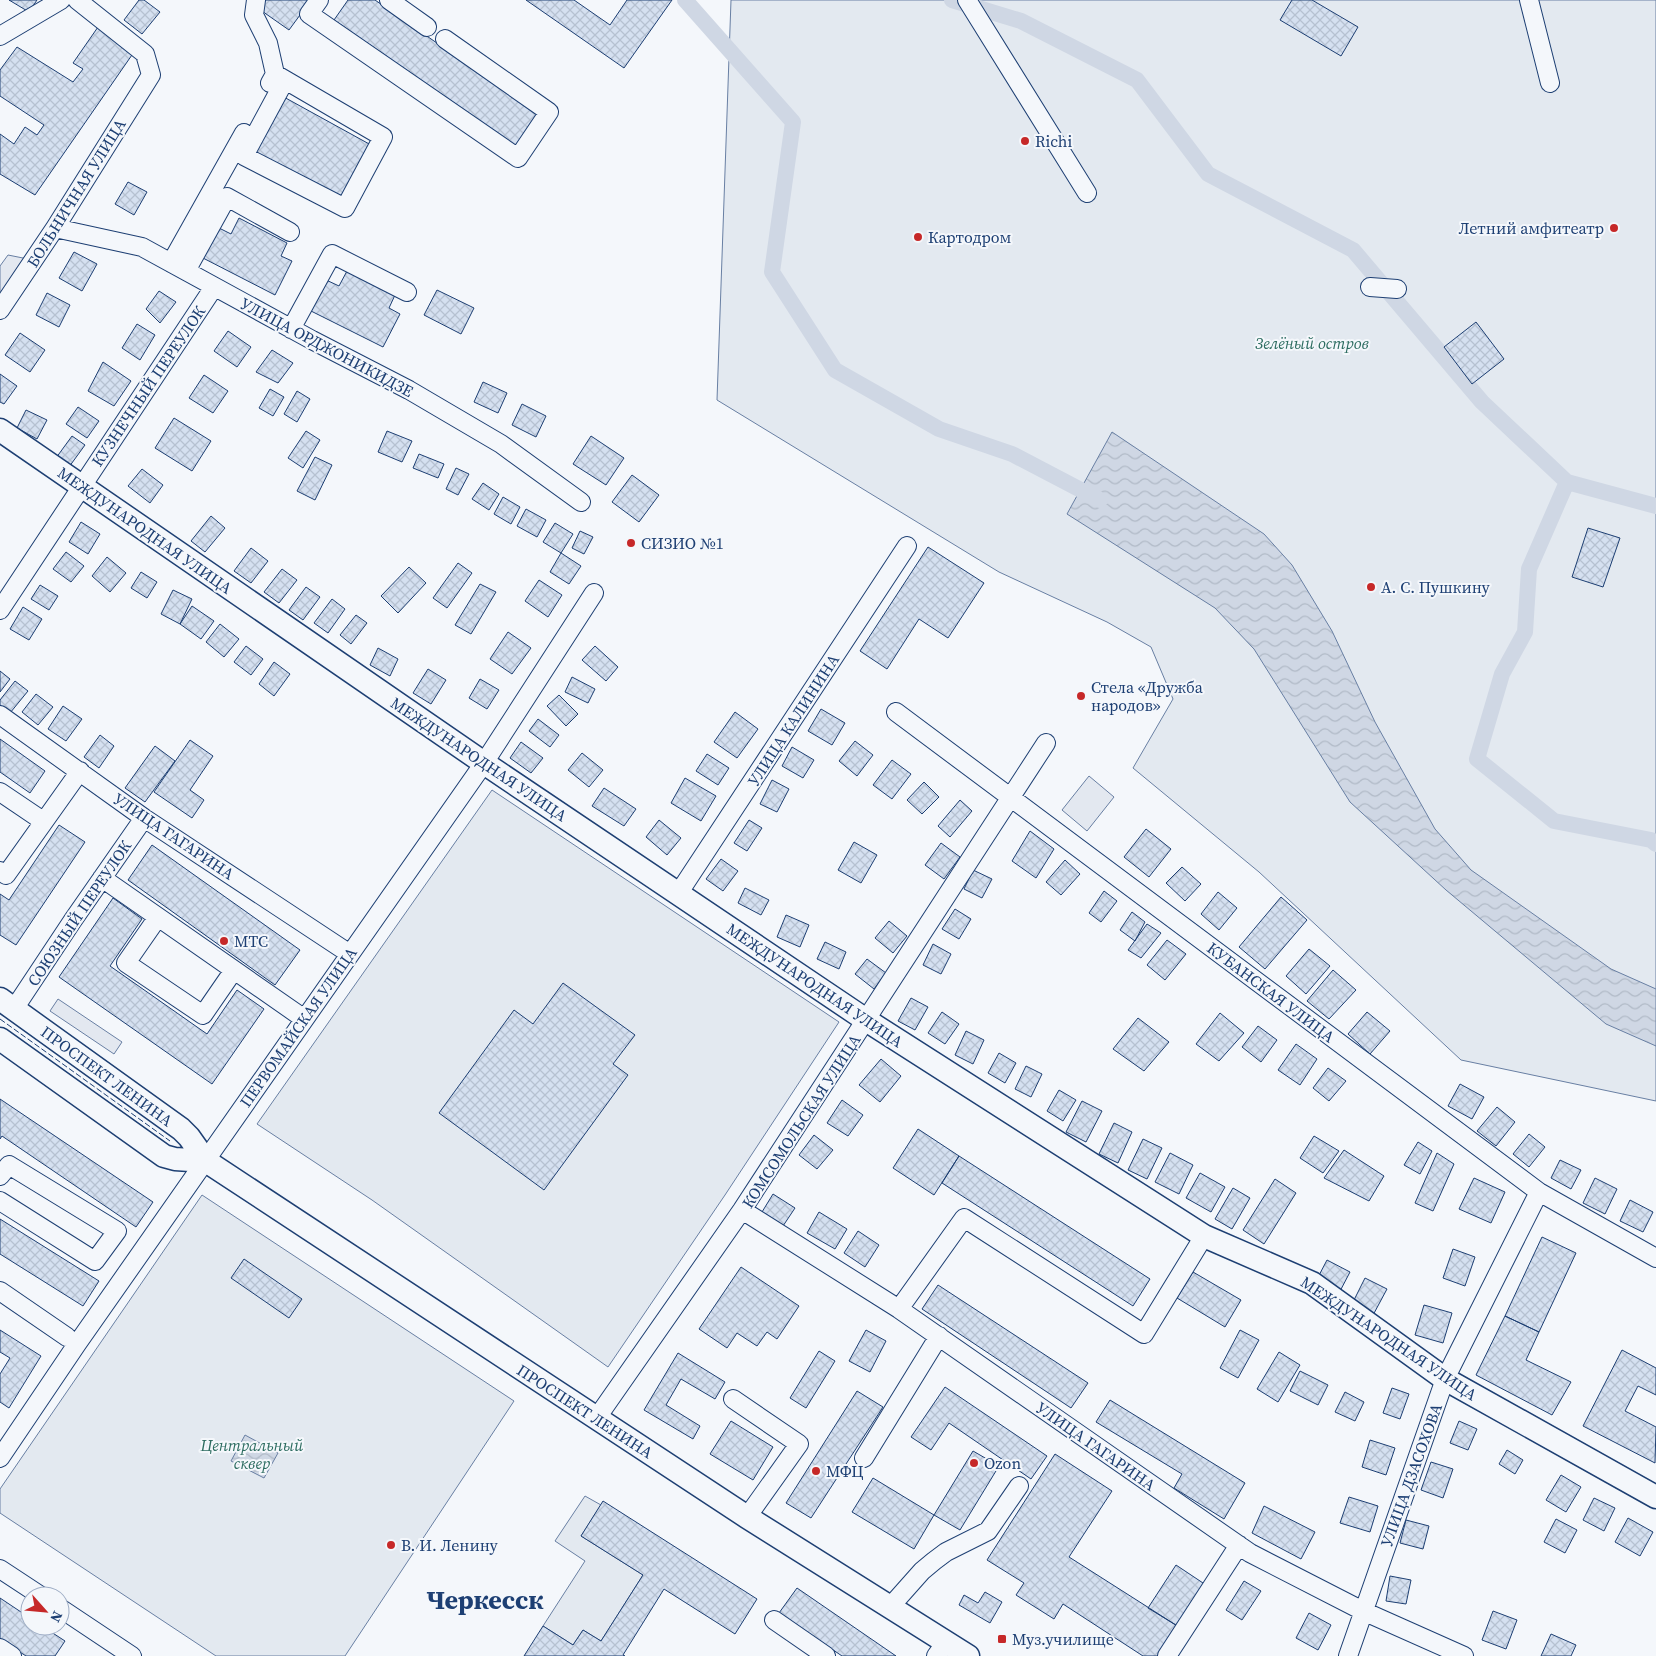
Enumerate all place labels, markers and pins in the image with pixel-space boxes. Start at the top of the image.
place label: Richi [1035,130,1072,152]
marker: Richi [1019,135,1031,147]
place label: Летний амфитеатр [1458,217,1604,239]
marker: Летний амфитеатр [1608,222,1620,234]
place label: Картодром [928,226,1012,248]
marker: Картодром [912,231,924,243]
place label: СИЗИО №1 [641,532,724,554]
marker: СИЗИО №1 [625,537,637,549]
place label: А. С. Пушкину [1381,576,1491,598]
marker: А. С. Пушкину [1365,581,1377,593]
place label: Стела «Дружба народов» [1091,676,1204,716]
marker: Стела «Дружба народов» [1075,690,1087,702]
place label: МТС [234,930,268,952]
marker: МТС [218,935,230,947]
place label: Ozon [984,1452,1021,1474]
marker: Ozon [968,1457,980,1469]
place label: МФЦ [826,1460,864,1482]
marker: МФЦ [810,1465,822,1477]
place label: В. И. Ленину [401,1534,499,1556]
marker: В. И. Ленину [385,1539,397,1551]
place label: Муз.училище [1012,1628,1114,1650]
marker: Муз.училище [996,1633,1008,1645]

